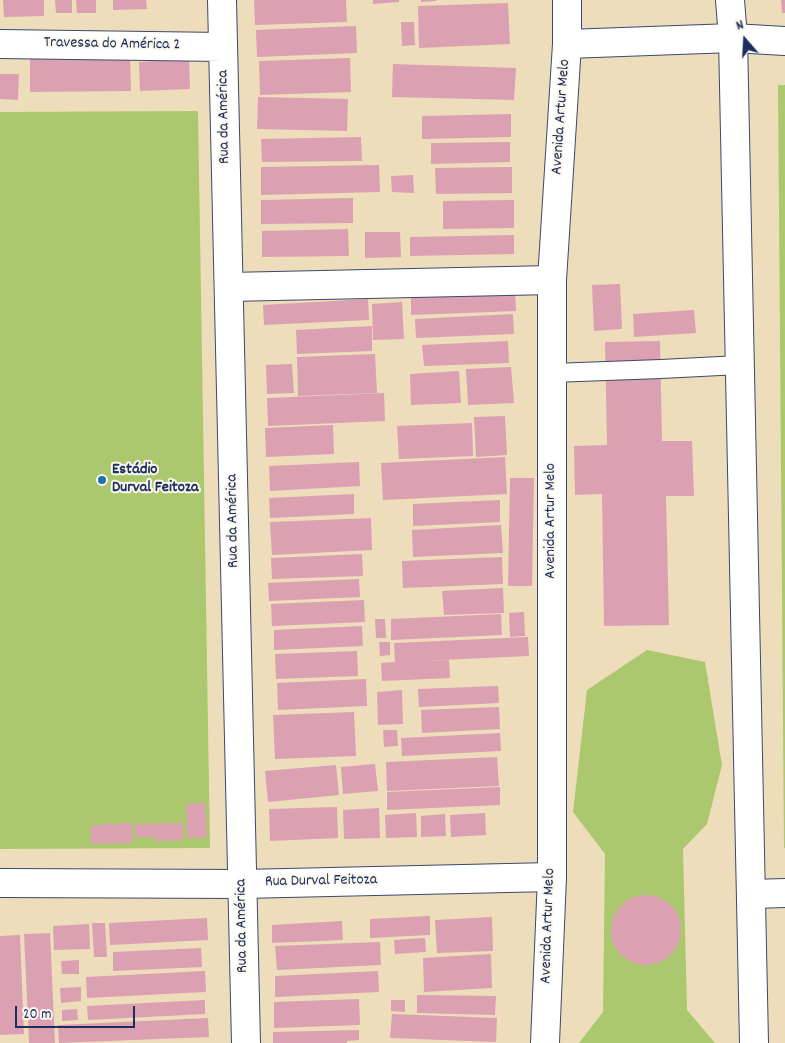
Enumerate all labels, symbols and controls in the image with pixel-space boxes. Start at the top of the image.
north arrow [720,15,770,65]
text: N [734,15,747,36]
street label: Travessa do América 2 [44,34,180,56]
street label: Avenida Artur Melo [548,59,576,175]
street label: Rua da América [215,70,235,164]
place label: Estádio Durval Feitoza [112,461,198,499]
street label: Avenida Artur Melo [542,463,562,579]
marker: Estádio Durval Feitoza [96,474,108,486]
street label: Rua da América [224,474,244,568]
street label: Avenida Artur Melo [537,868,561,984]
street label: Rua Durval Feitoza [265,871,377,893]
street label: Rua da América [233,879,253,973]
scale bar [18,996,138,1028]
text: 20 m [23,1004,51,1026]

